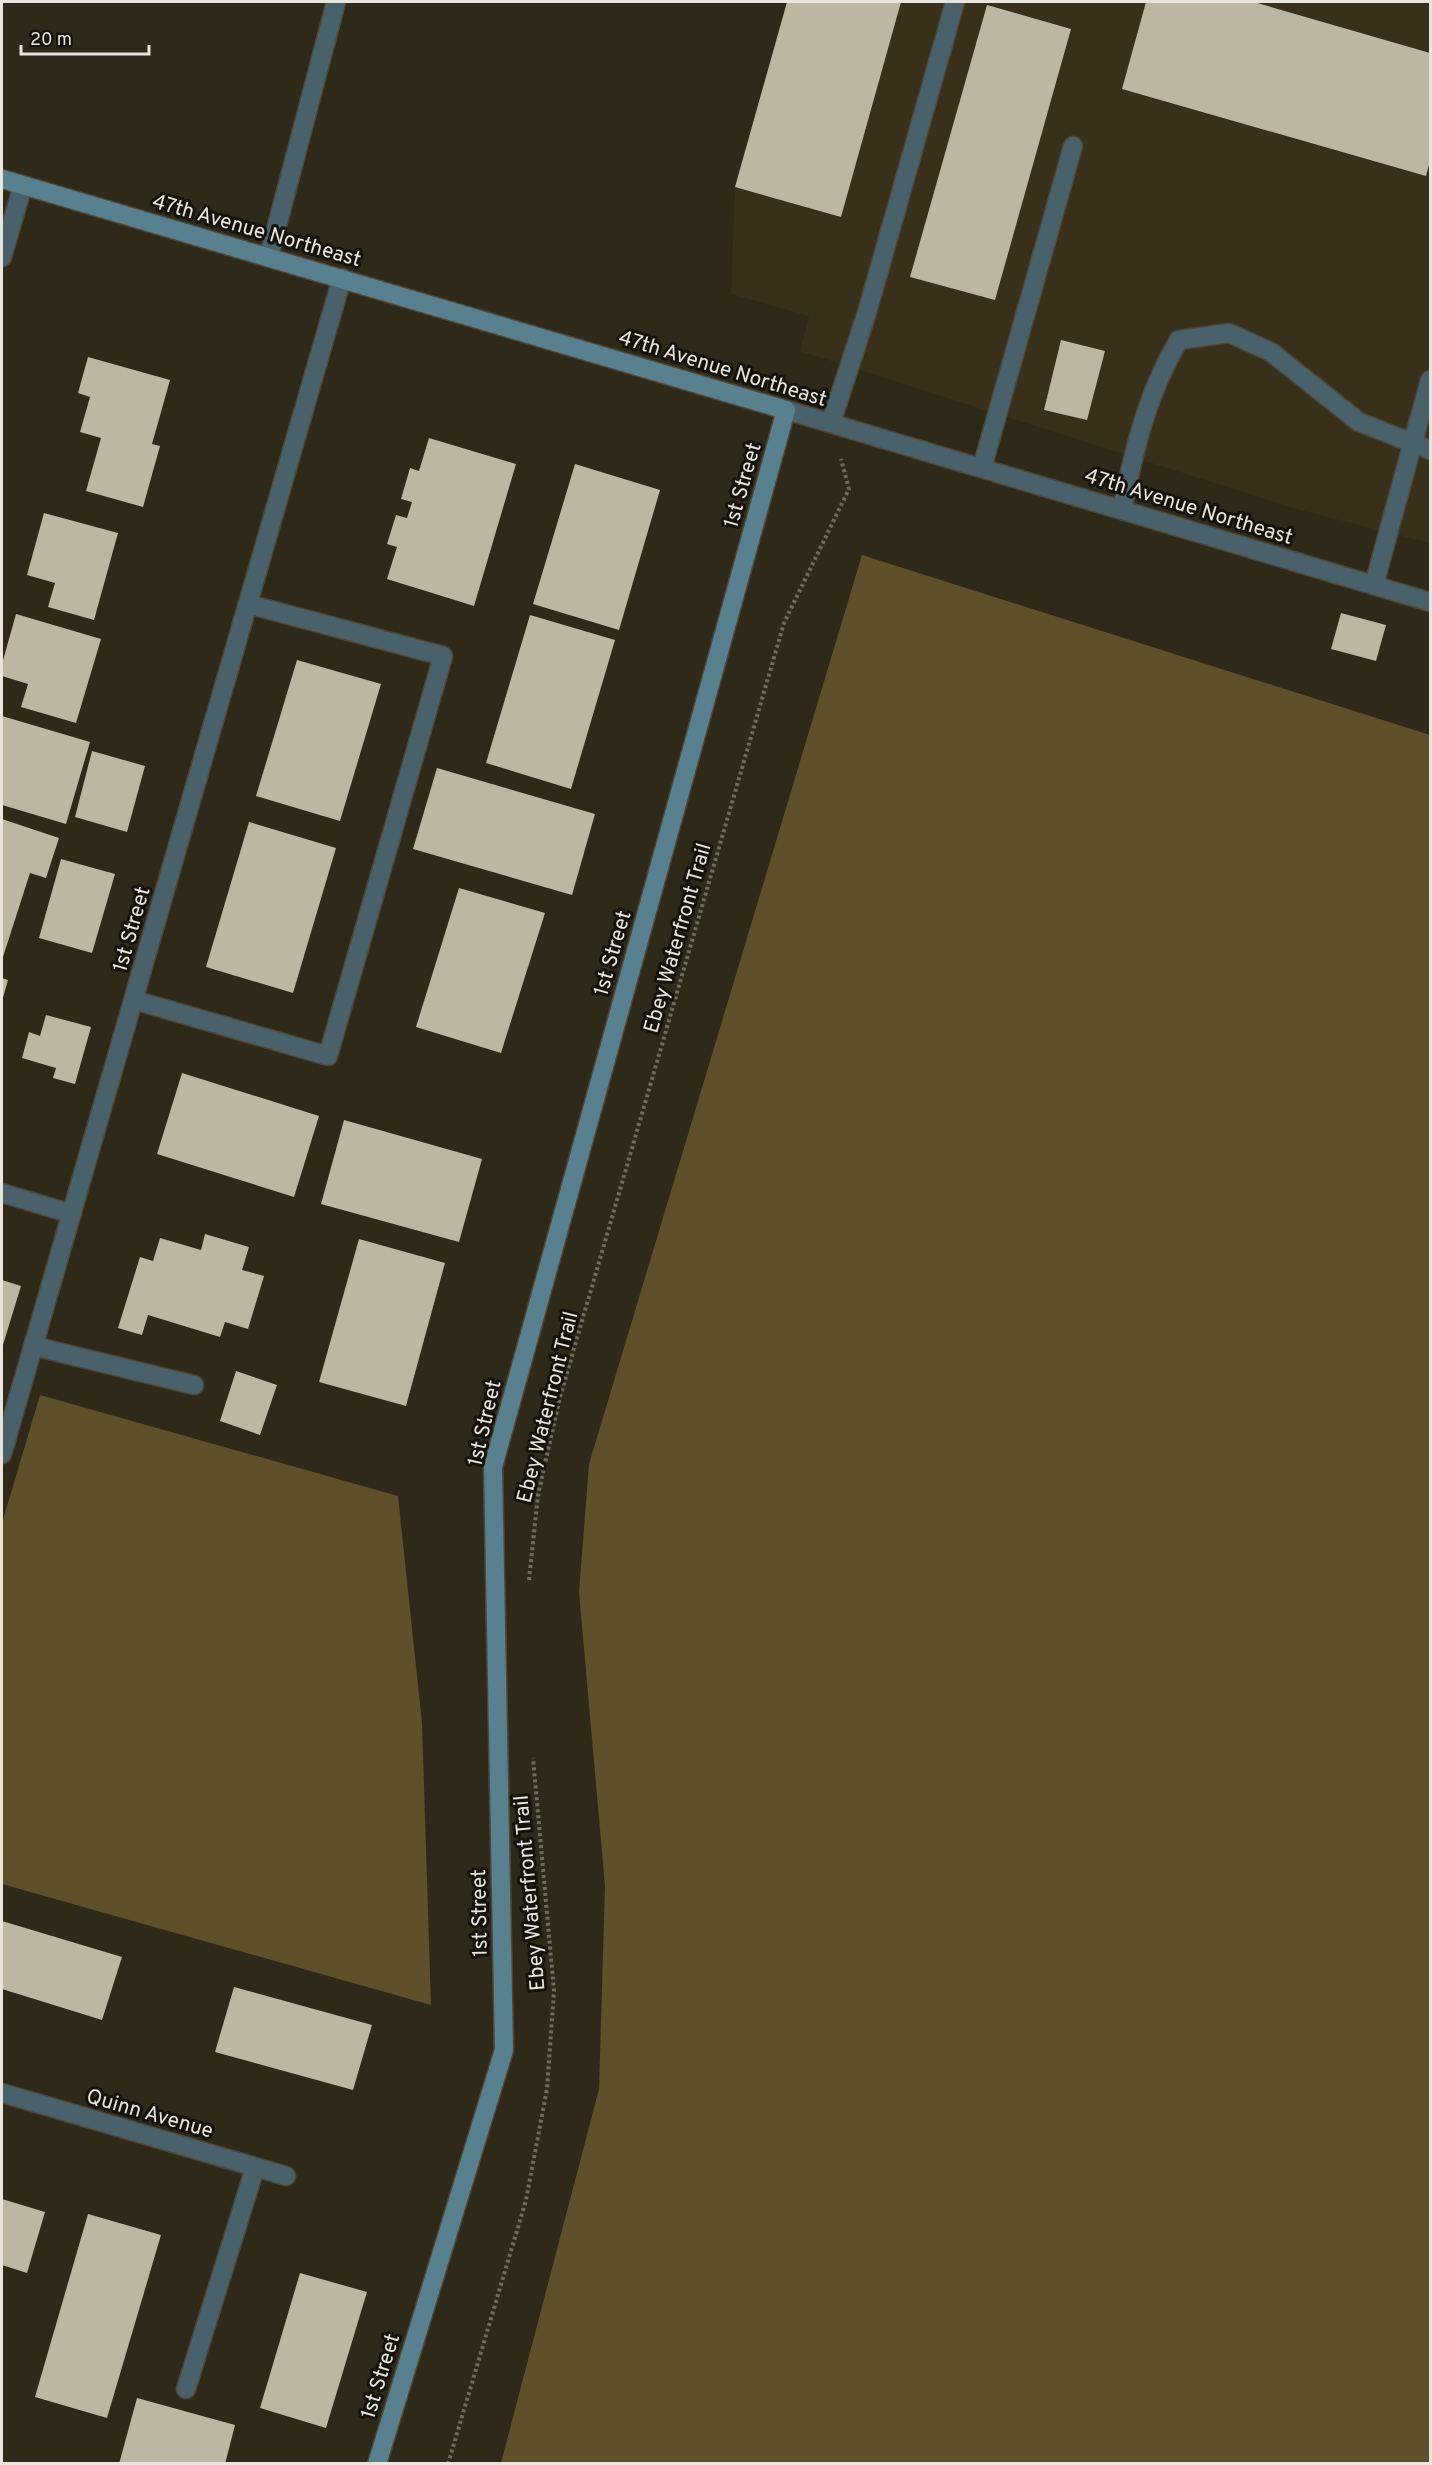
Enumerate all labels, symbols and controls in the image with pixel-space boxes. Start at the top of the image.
scale bar [21,18,148,56]
text: 20 m [30,29,72,52]
street label: 47th Avenue Northeast [149,189,364,274]
street label: 47th Avenue Northeast [615,325,830,414]
street label: 1st Street [718,440,769,531]
street label: 47th Avenue Northeast [1081,463,1296,552]
street label: Ebey Waterfront Trail [638,840,718,1037]
street label: 1st Street [107,884,158,975]
street label: 1st Street [588,908,639,999]
street label: Ebey Waterfront Trail [512,1309,585,1506]
street label: 1st Street [462,1378,508,1469]
street label: Ebey Waterfront Trail [508,1794,553,1992]
street label: 1st Street [466,1869,495,1957]
street label: Quinn Avenue [83,2083,216,2145]
street label: 1st Street [356,2331,407,2422]

